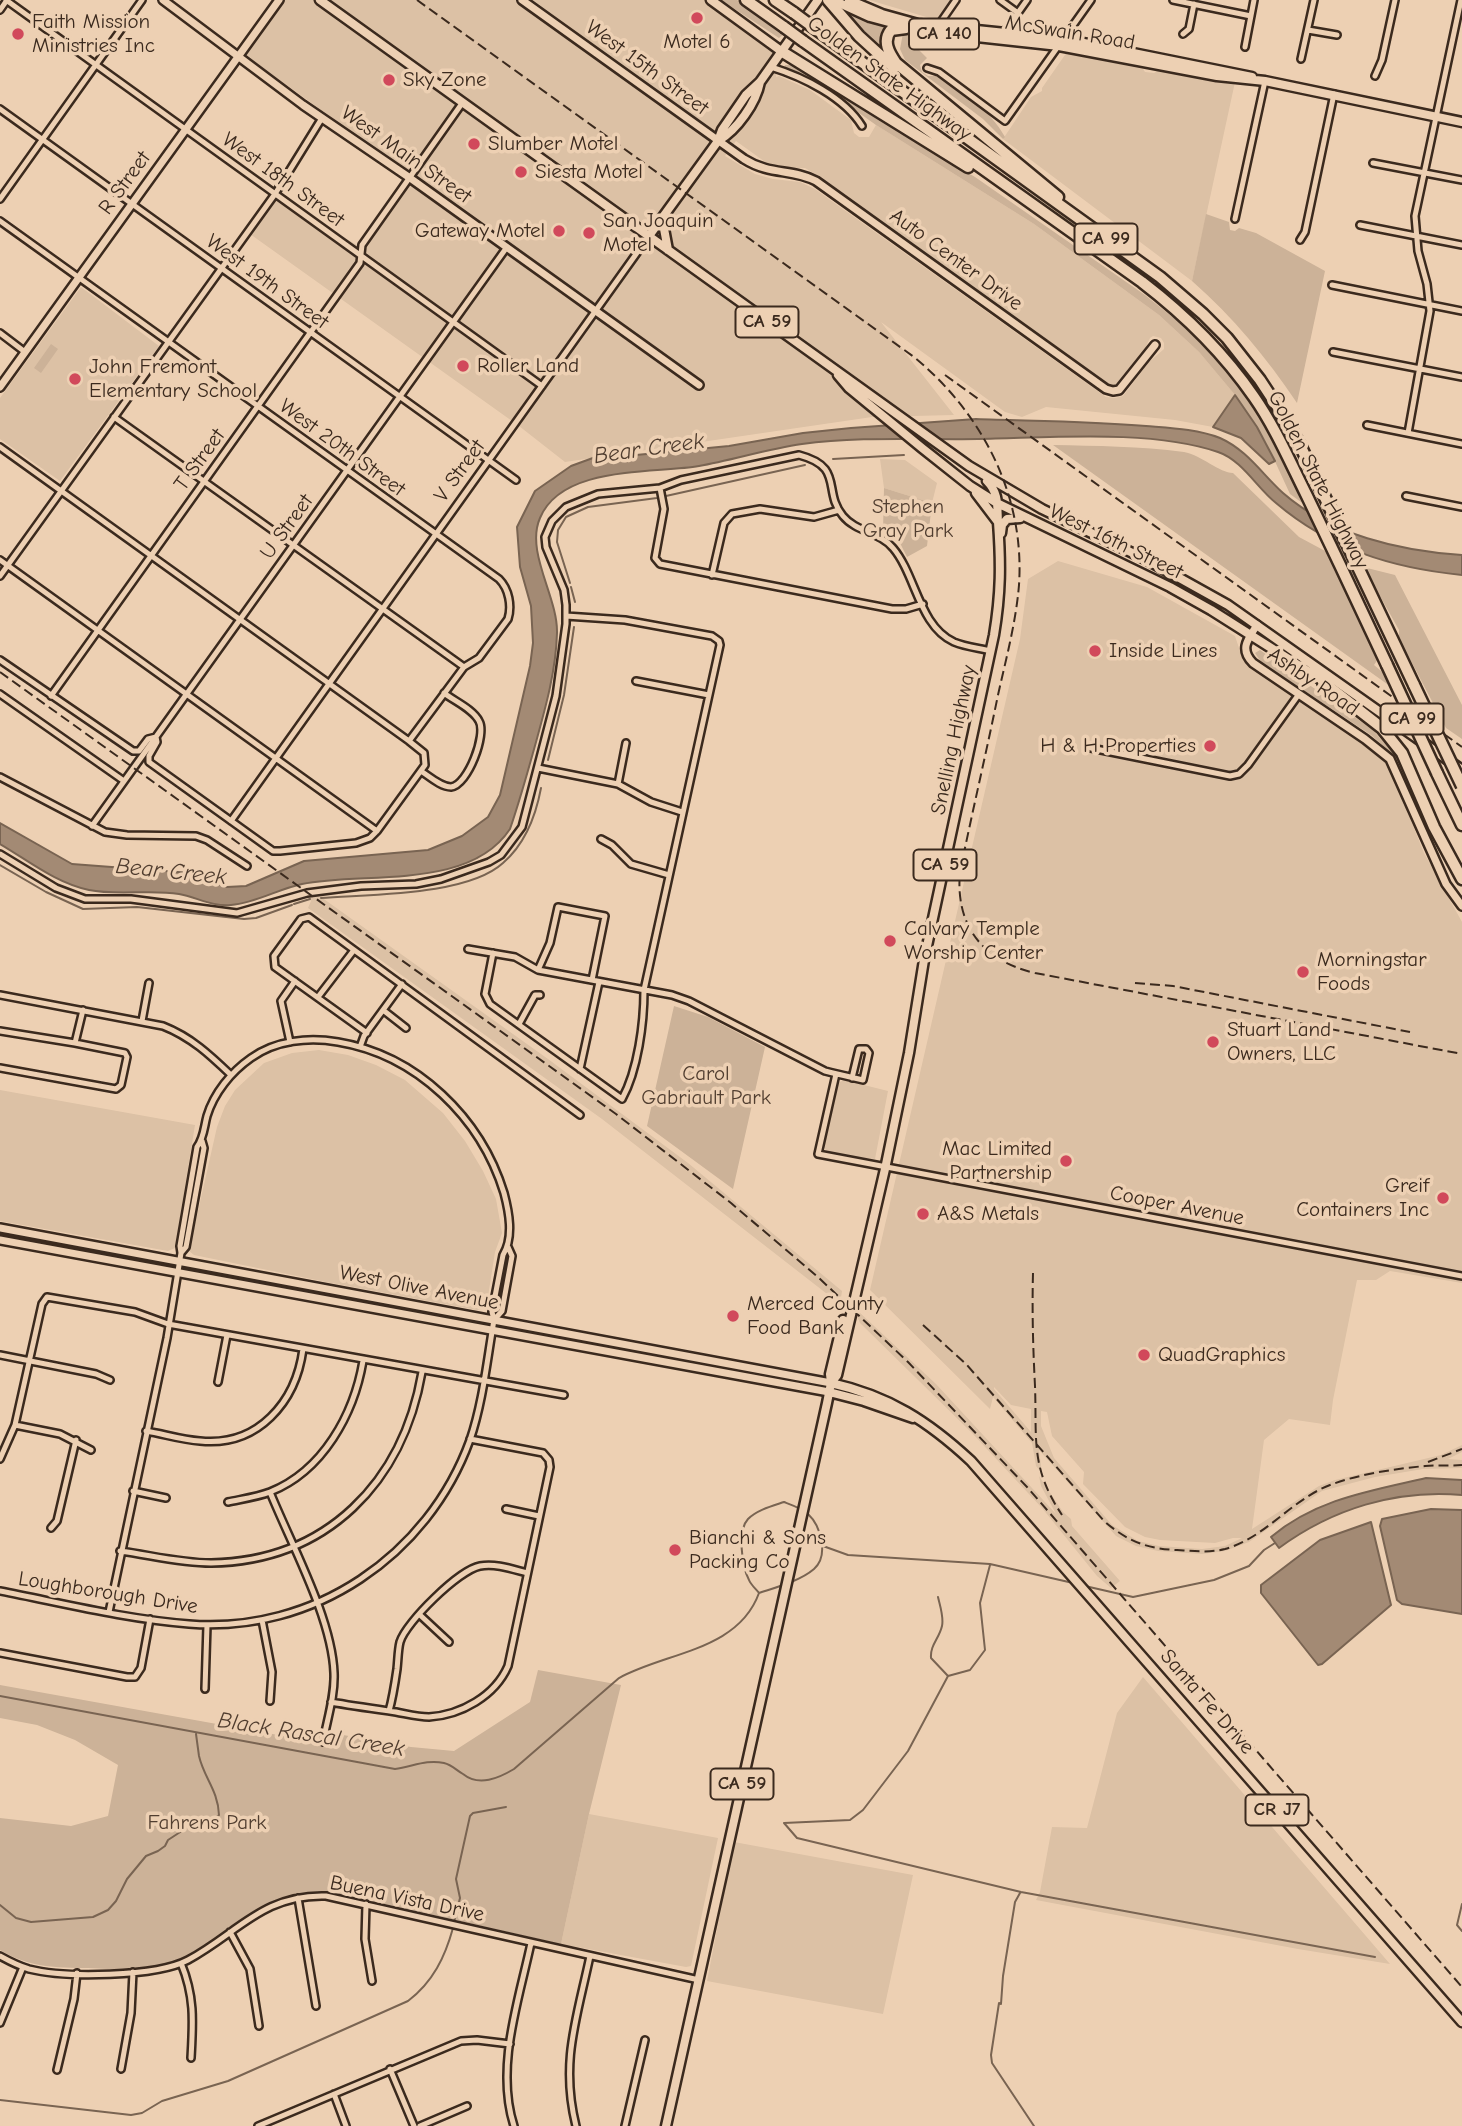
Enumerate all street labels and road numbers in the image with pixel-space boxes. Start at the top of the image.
street label: McSwain Road [1003,10,1137,56]
street label: Golden State Highway [802,11,976,147]
street label: West 15th Street [581,15,713,121]
road number: CA 140 [909,18,979,50]
street label: West Main Street [336,101,476,209]
street label: West 18th Street [217,127,349,233]
street label: R Street [94,146,156,220]
street label: Auto Center Drive [885,203,1027,317]
road number: CA 99 [1074,224,1138,255]
street label: West 19th Street [201,229,333,335]
road number: CA 59 [736,306,798,338]
street label: Golden State Highway [1262,387,1374,573]
street label: West 20th Street [274,394,410,502]
street label: T Street [169,424,231,496]
street label: V Street [429,435,491,507]
street label: U Street [255,490,319,564]
street label: West 16th Street [1045,499,1187,585]
street label: Ashby Road [1262,642,1364,722]
street label: Snelling Highway [926,663,982,817]
road number: CA 99 [1380,704,1444,734]
road number: CA 59 [914,850,976,880]
street label: Cooper Avenue [1108,1181,1246,1231]
street label: West Olive Avenue [337,1260,501,1316]
street label: Loughborough Drive [17,1566,199,1620]
street label: Santa Fe Drive [1155,1644,1259,1760]
road number: CA 59 [710,1768,774,1800]
road number: CR J7 [1246,1794,1308,1826]
street label: Buena Vista Drive [328,1870,486,1928]

